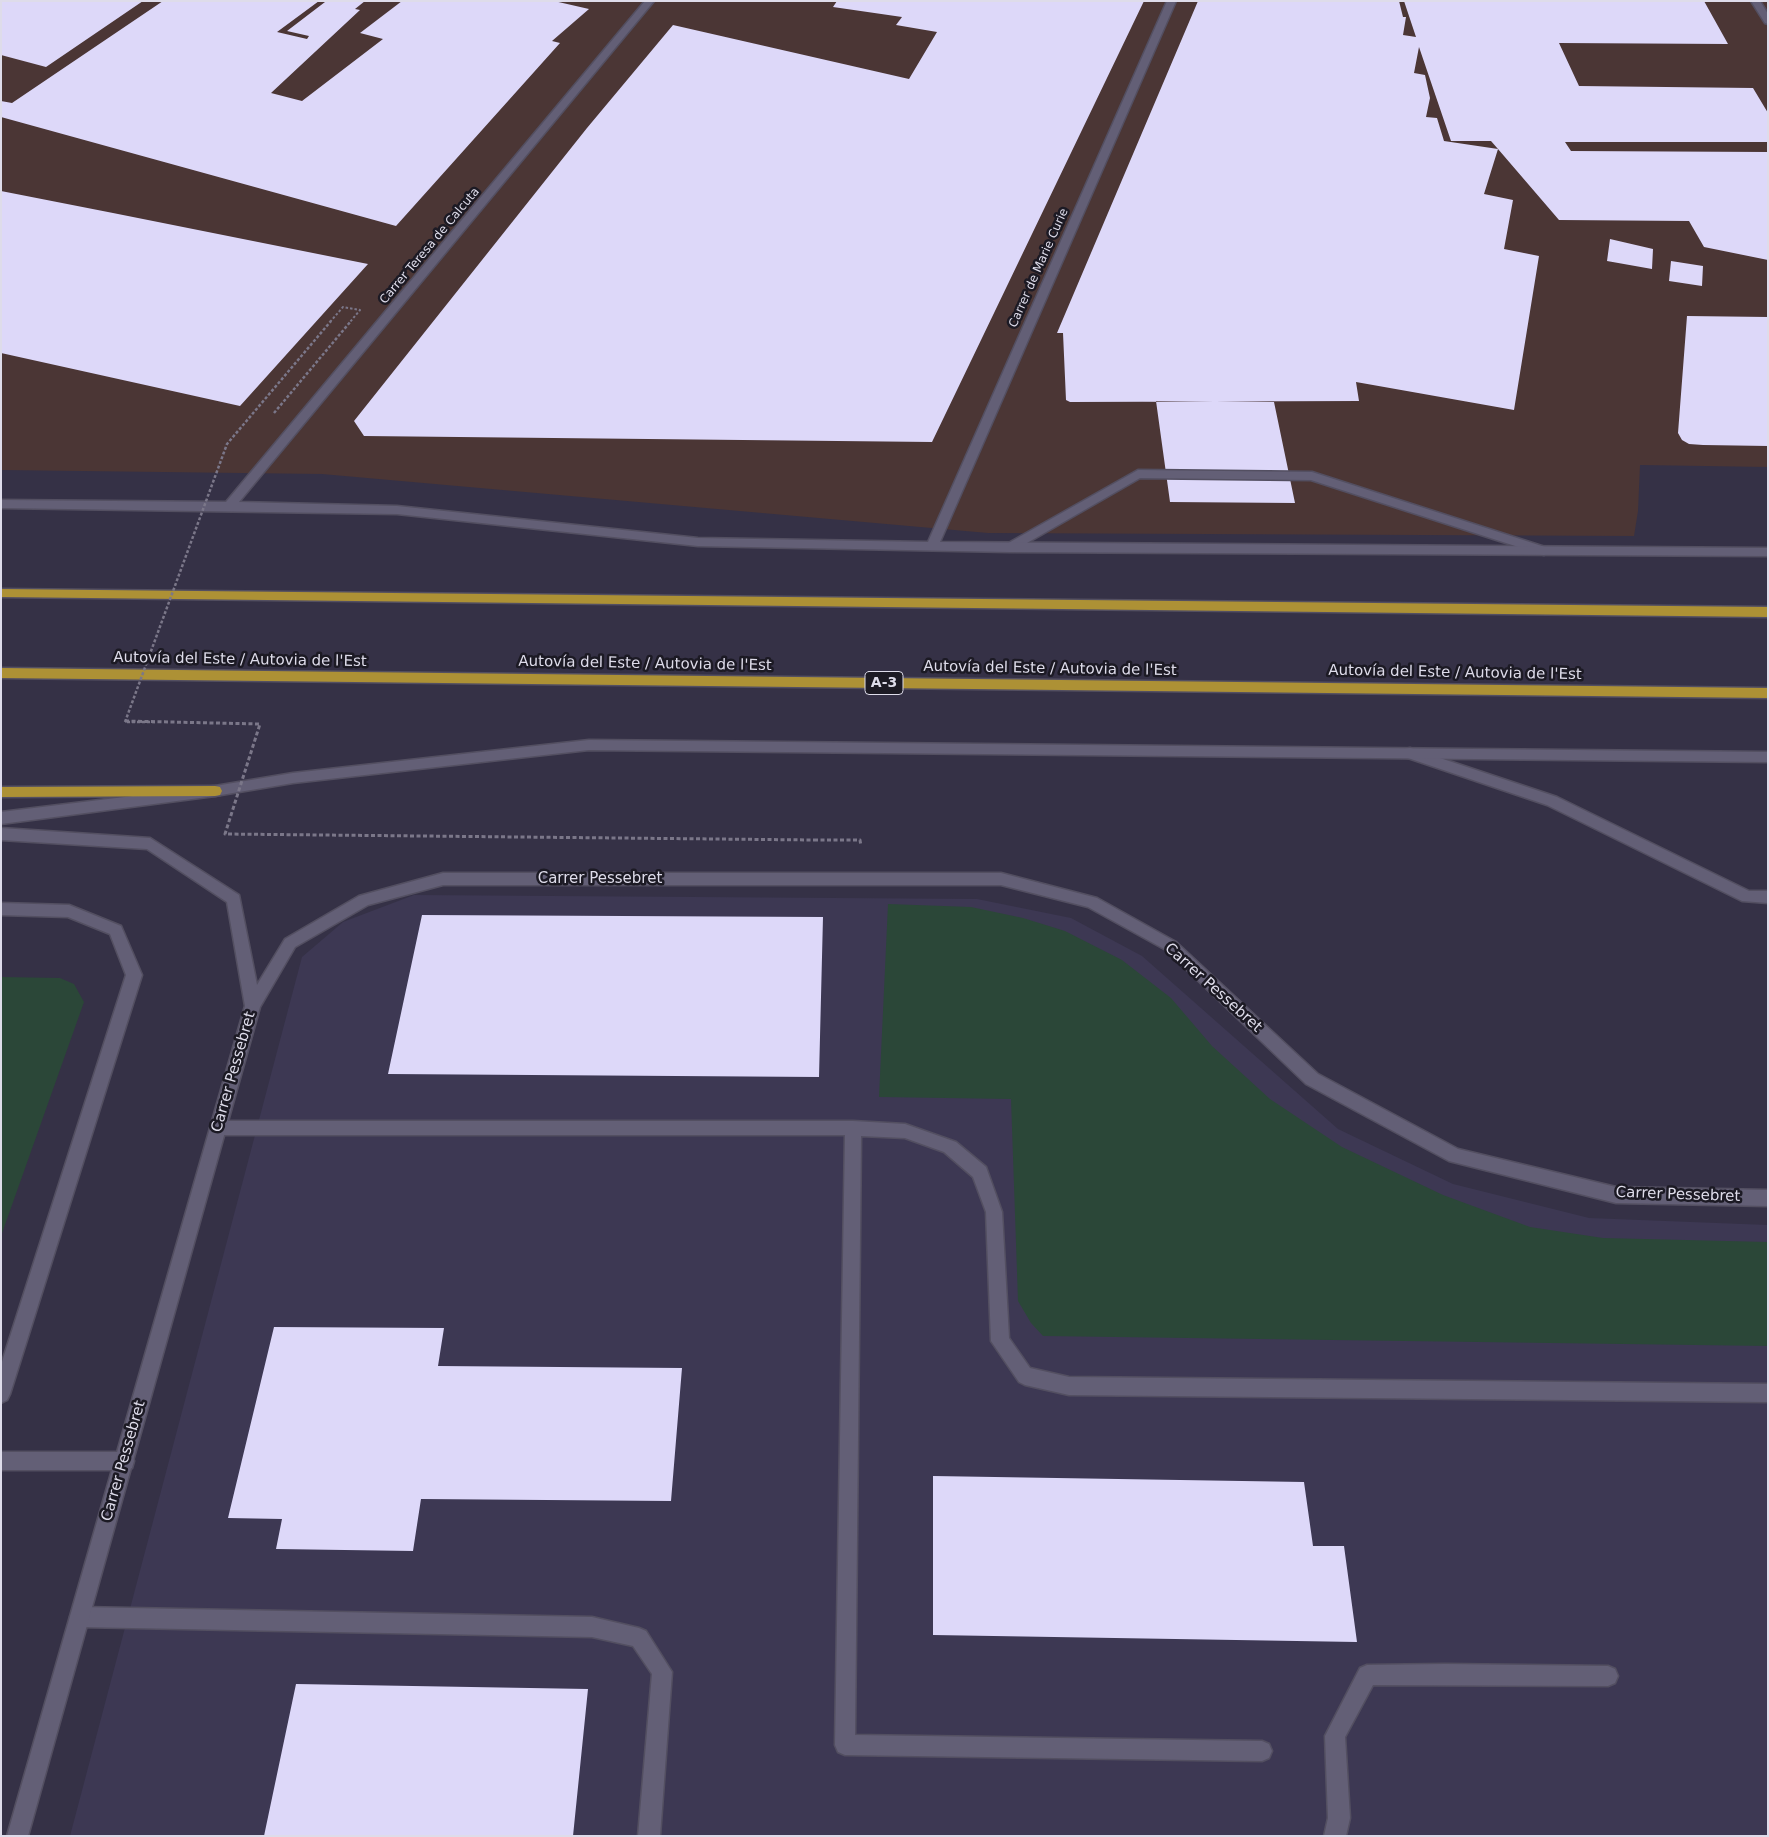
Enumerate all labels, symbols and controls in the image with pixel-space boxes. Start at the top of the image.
street label: Carrer Teresa de Calcuta [377,185,483,307]
street label: Carrer de Marie Curie [1006,206,1072,330]
street label: Autovía del Este / Autovia de l'Est [113,649,367,671]
street label: Autovía del Este / Autovia de l'Est [518,653,772,675]
street label: Autovía del Este / Autovia de l'Est [923,658,1177,680]
street label: Autovía del Este / Autovia de l'Est [1328,662,1582,684]
road number: A-3 [865,671,903,694]
street label: Carrer Pessebret [538,870,662,888]
street label: Carrer Pessebret [1161,940,1265,1036]
street label: Carrer Pessebret [208,1010,260,1134]
street label: Carrer Pessebret [1615,1184,1741,1206]
street label: Carrer Pessebret [98,1399,150,1523]

